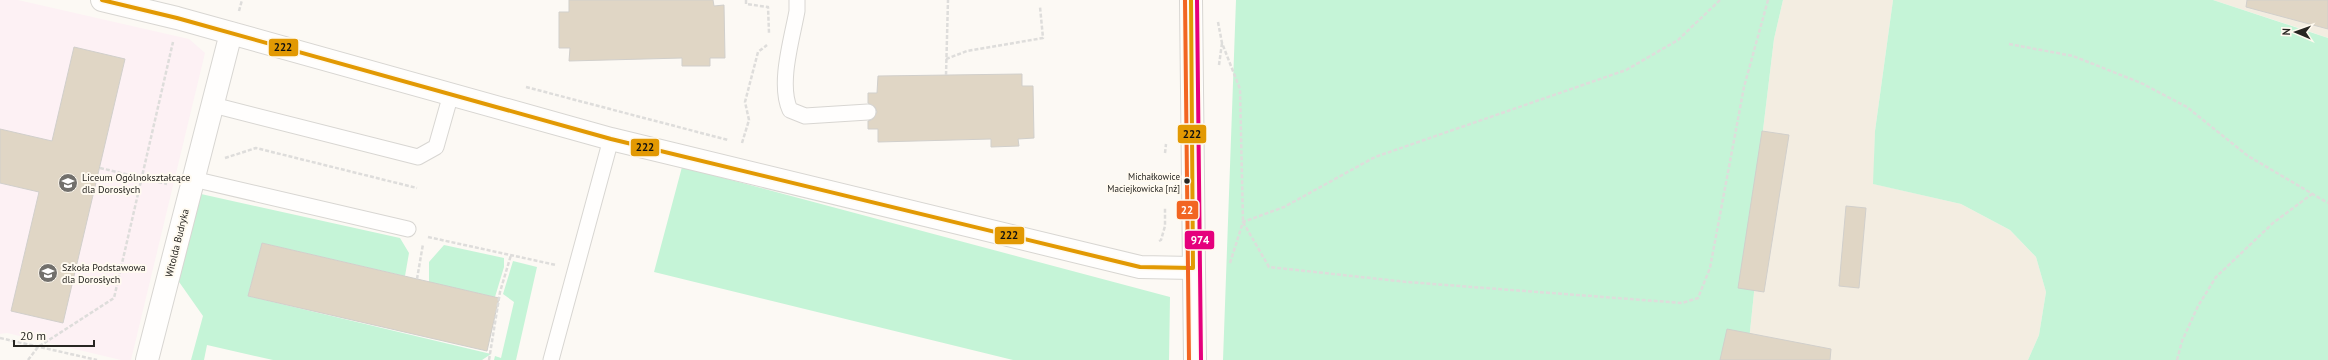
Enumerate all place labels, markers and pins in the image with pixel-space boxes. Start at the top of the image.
place label: Liceum Ogólnokształcące dla Dorosłych [82,171,190,196]
place label: Michałkowice Maciejkowicka [nż] [1107,171,1180,194]
school or university icon: Liceum Ogólnokształcące dla Dorosłych [57,172,79,194]
marker: Michałkowice Maciejkowicka [nż] [1182,176,1192,186]
place label: Szkoła Podstawowa dla Dorosłych [62,261,146,286]
school or university icon: Szkoła Podstawowa dla Dorosłych [37,262,59,284]

